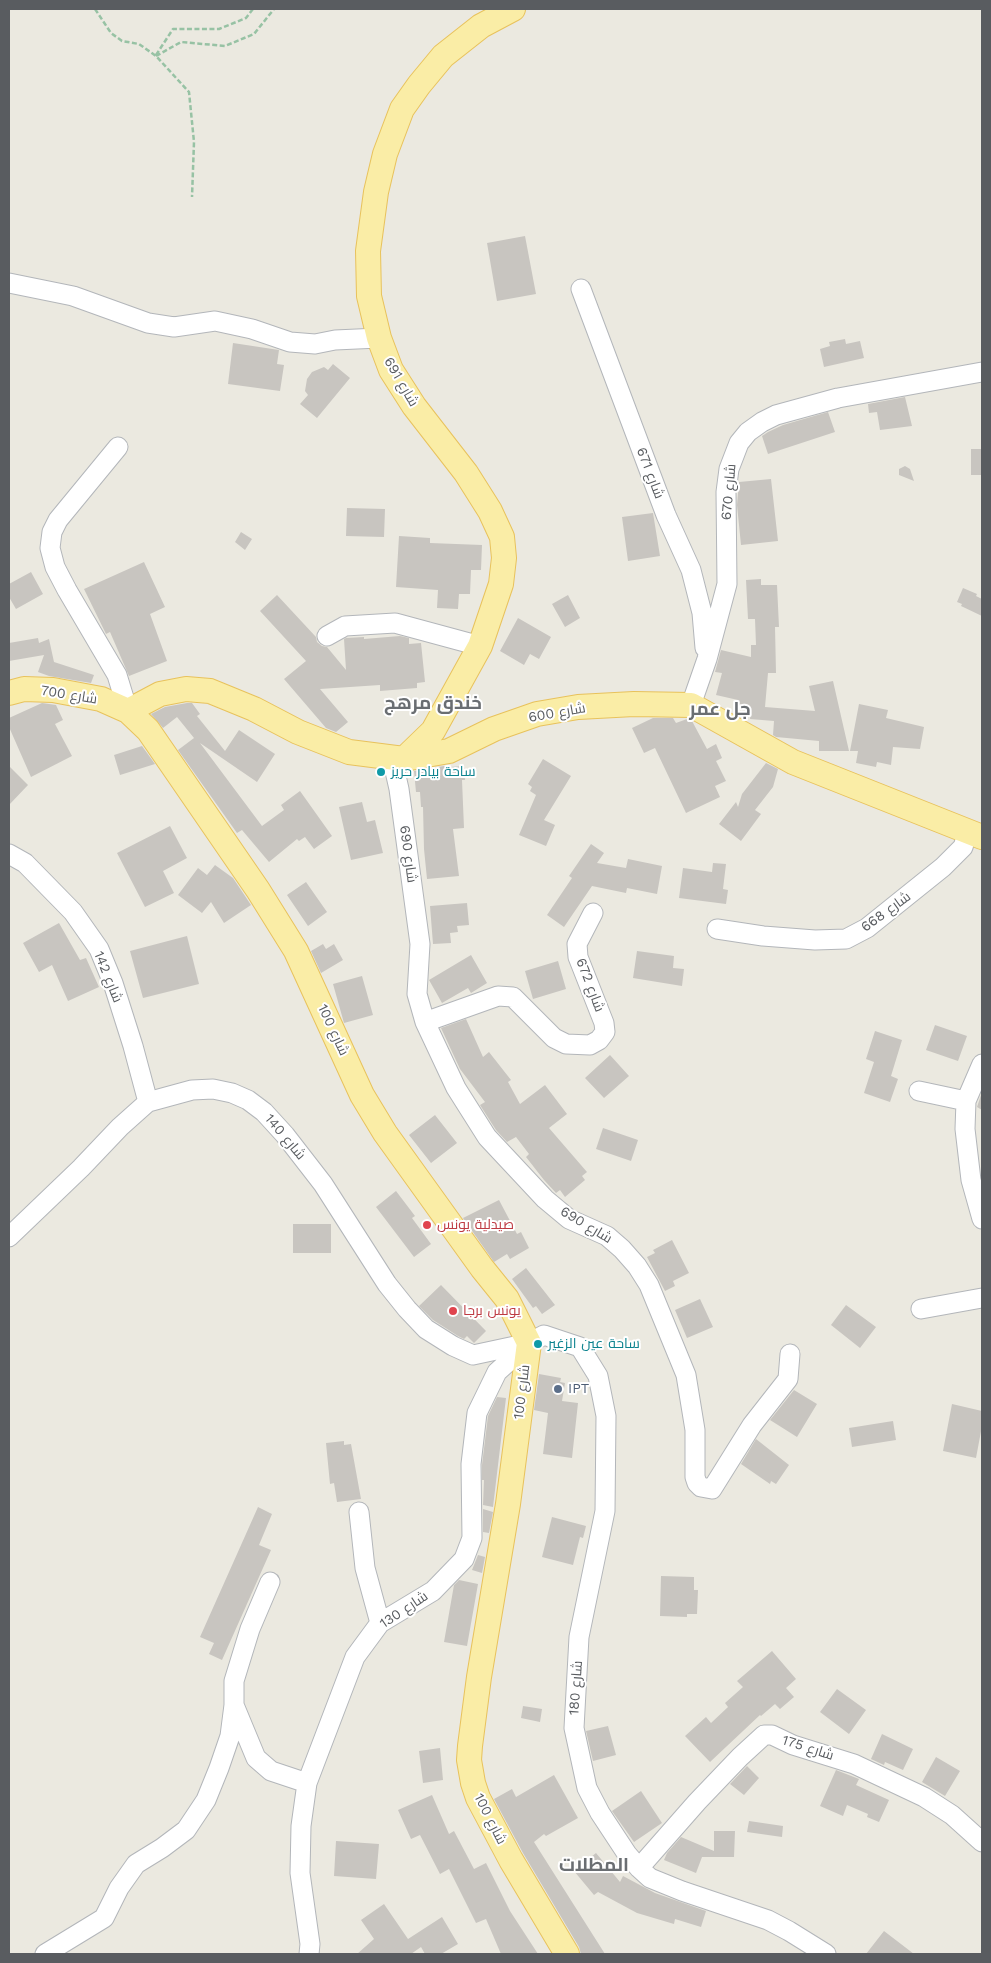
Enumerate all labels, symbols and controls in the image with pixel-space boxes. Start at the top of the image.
street label: شارع 691 [380,354,422,410]
street label: شارع 671 [633,445,667,501]
street label: شارع 670 [718,463,740,521]
street label: شارع 700 [40,682,98,708]
district label: خندق مرهج [384,692,482,714]
district label: جل عمر [689,698,751,720]
street label: شارع 600 [527,700,587,726]
place label: ساحة بيادر حريز [391,764,476,780]
marker: ساحة بيادر حريز [375,766,387,778]
street label: شارع 690 [396,824,420,884]
street label: شارع 668 [858,888,914,936]
street label: شارع 142 [90,949,126,1005]
street label: شارع 672 [572,956,608,1014]
street label: شارع 100 [314,1002,352,1058]
street label: شارع 140 [261,1111,309,1163]
street label: شارع 690 [557,1203,615,1247]
place label: صيدلية يونس [437,1217,514,1233]
marker: صيدلية يونس [421,1219,433,1231]
place label: يونس برجا [463,1303,521,1319]
marker: يونس برجا [447,1305,459,1317]
place label: ساحة عين الزغير [548,1336,640,1352]
marker: ساحة عين الزغير [532,1338,544,1350]
street label: شارع 100 [510,1364,534,1420]
place label: IPT [568,1381,589,1397]
marker: IPT [552,1383,564,1395]
street label: شارع 130 [377,1588,431,1632]
street label: شارع 180 [566,1660,586,1716]
street label: شارع 175 [780,1732,836,1764]
street label: شارع 100 [470,1791,510,1847]
district label: المطلات [559,1854,629,1876]

